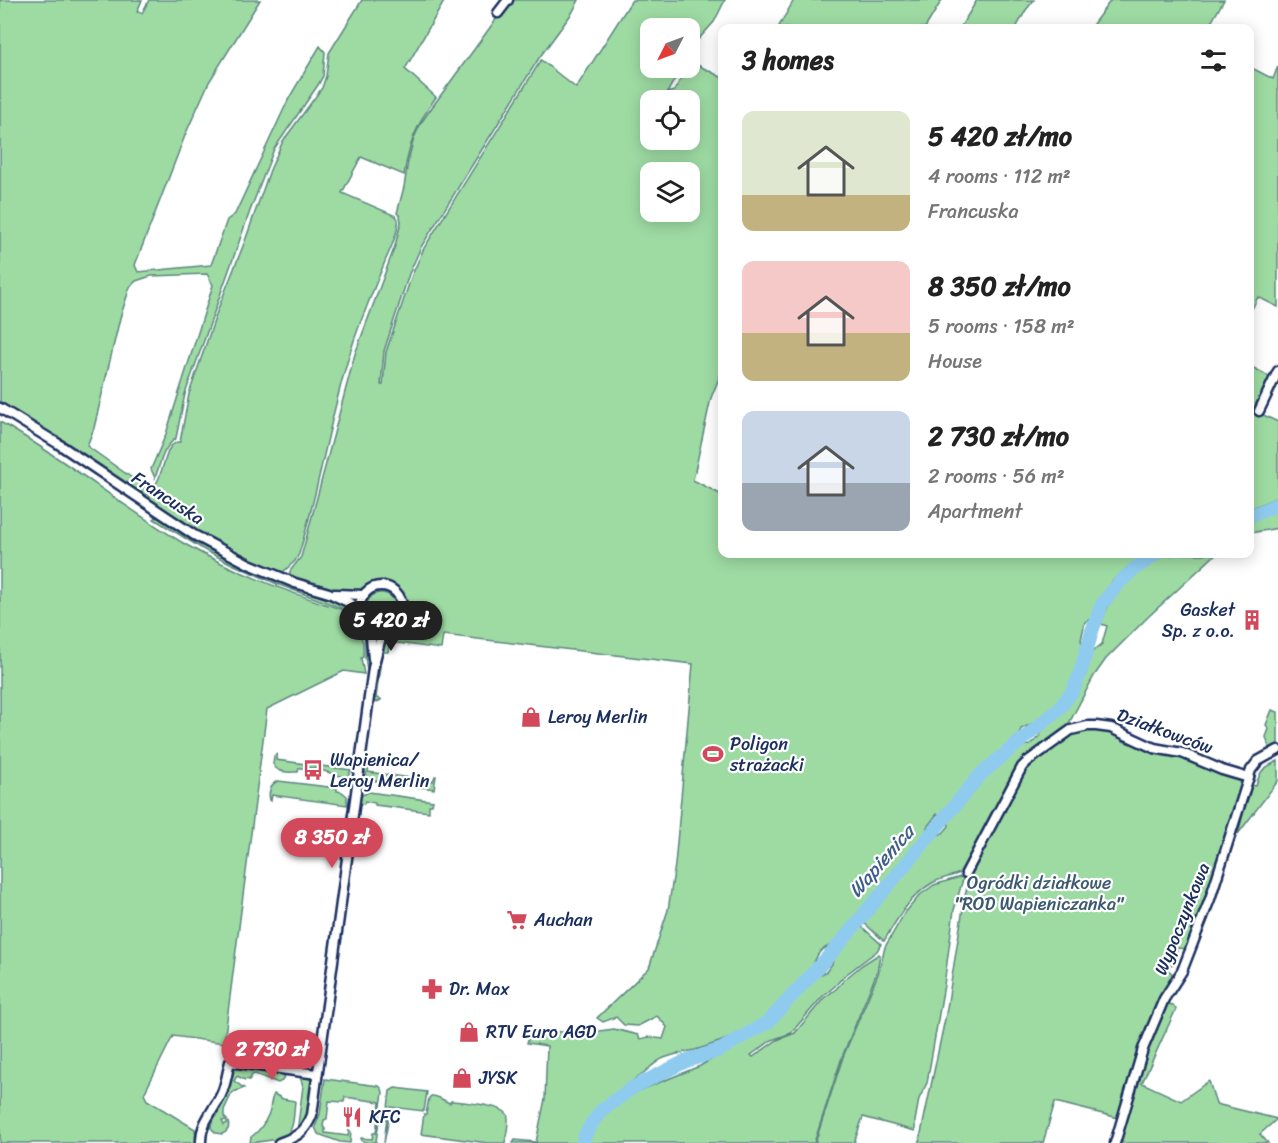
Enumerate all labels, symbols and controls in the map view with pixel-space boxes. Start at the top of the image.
north arrow [640,18,700,78]
map controls [640,18,700,222]
text: 3 homes [742,37,834,83]
icon: filters [1197,44,1230,77]
button: locate [640,90,700,150]
text: 5 420 zł/mo [928,113,1072,159]
icon: home [790,135,862,207]
text: 4 rooms · 112 m² [928,159,1071,194]
button: layers [640,162,700,222]
text: Francuska [928,194,1018,229]
text: 8 350 zł/mo [928,263,1071,309]
icon: home [790,285,862,357]
text: 5 rooms · 158 m² [928,309,1075,344]
text: House [928,344,982,379]
text: 2 730 zł/mo [928,413,1069,459]
icon: home [790,435,862,507]
text: 2 rooms · 56 m² [928,459,1065,494]
street label: Francuska [125,462,211,534]
text: Apartment [928,494,1022,529]
place label: Gasket Sp. z o.o. [1162,594,1236,647]
pin: 5 420 zł [329,601,453,652]
text: 5 420 zł [353,603,429,638]
building icon: Gasket Sp. z o.o. [1240,608,1264,632]
street label: Działkowców [1112,699,1218,763]
place label: Leroy Merlin [548,701,648,733]
shop icon: Leroy Merlin [519,705,543,729]
place label: Poligon strażacki [729,728,805,781]
sports icon: Poligon strażacki [701,742,725,766]
place label: Wapienica/ Leroy Merlin [330,744,430,797]
bus stop icon: Wapienica/ Leroy Merlin [301,758,325,782]
water label: Wapienica [839,815,925,906]
pin: 8 350 zł [270,818,394,869]
text: 8 350 zł [295,820,369,855]
street label: Wypoczynkowa [1145,858,1219,980]
park label: Ogródki działkowe "ROD Wapieniczanka" [955,867,1125,920]
place label: Auchan [533,904,593,936]
supermarket icon: Auchan [505,908,529,932]
place label: Dr. Max [449,973,510,1005]
pharmacy icon: Dr. Max [420,977,444,1001]
place label: RTV Euro AGD [486,1016,597,1048]
shop icon: RTV Euro AGD [457,1020,481,1044]
pin: 2 730 zł [210,1030,334,1081]
text: 2 730 zł [235,1032,309,1067]
place label: JYSK [478,1062,518,1094]
shop icon: JYSK [450,1066,474,1090]
place label: KFC [369,1101,401,1133]
restaurant icon: KFC [340,1105,364,1129]

